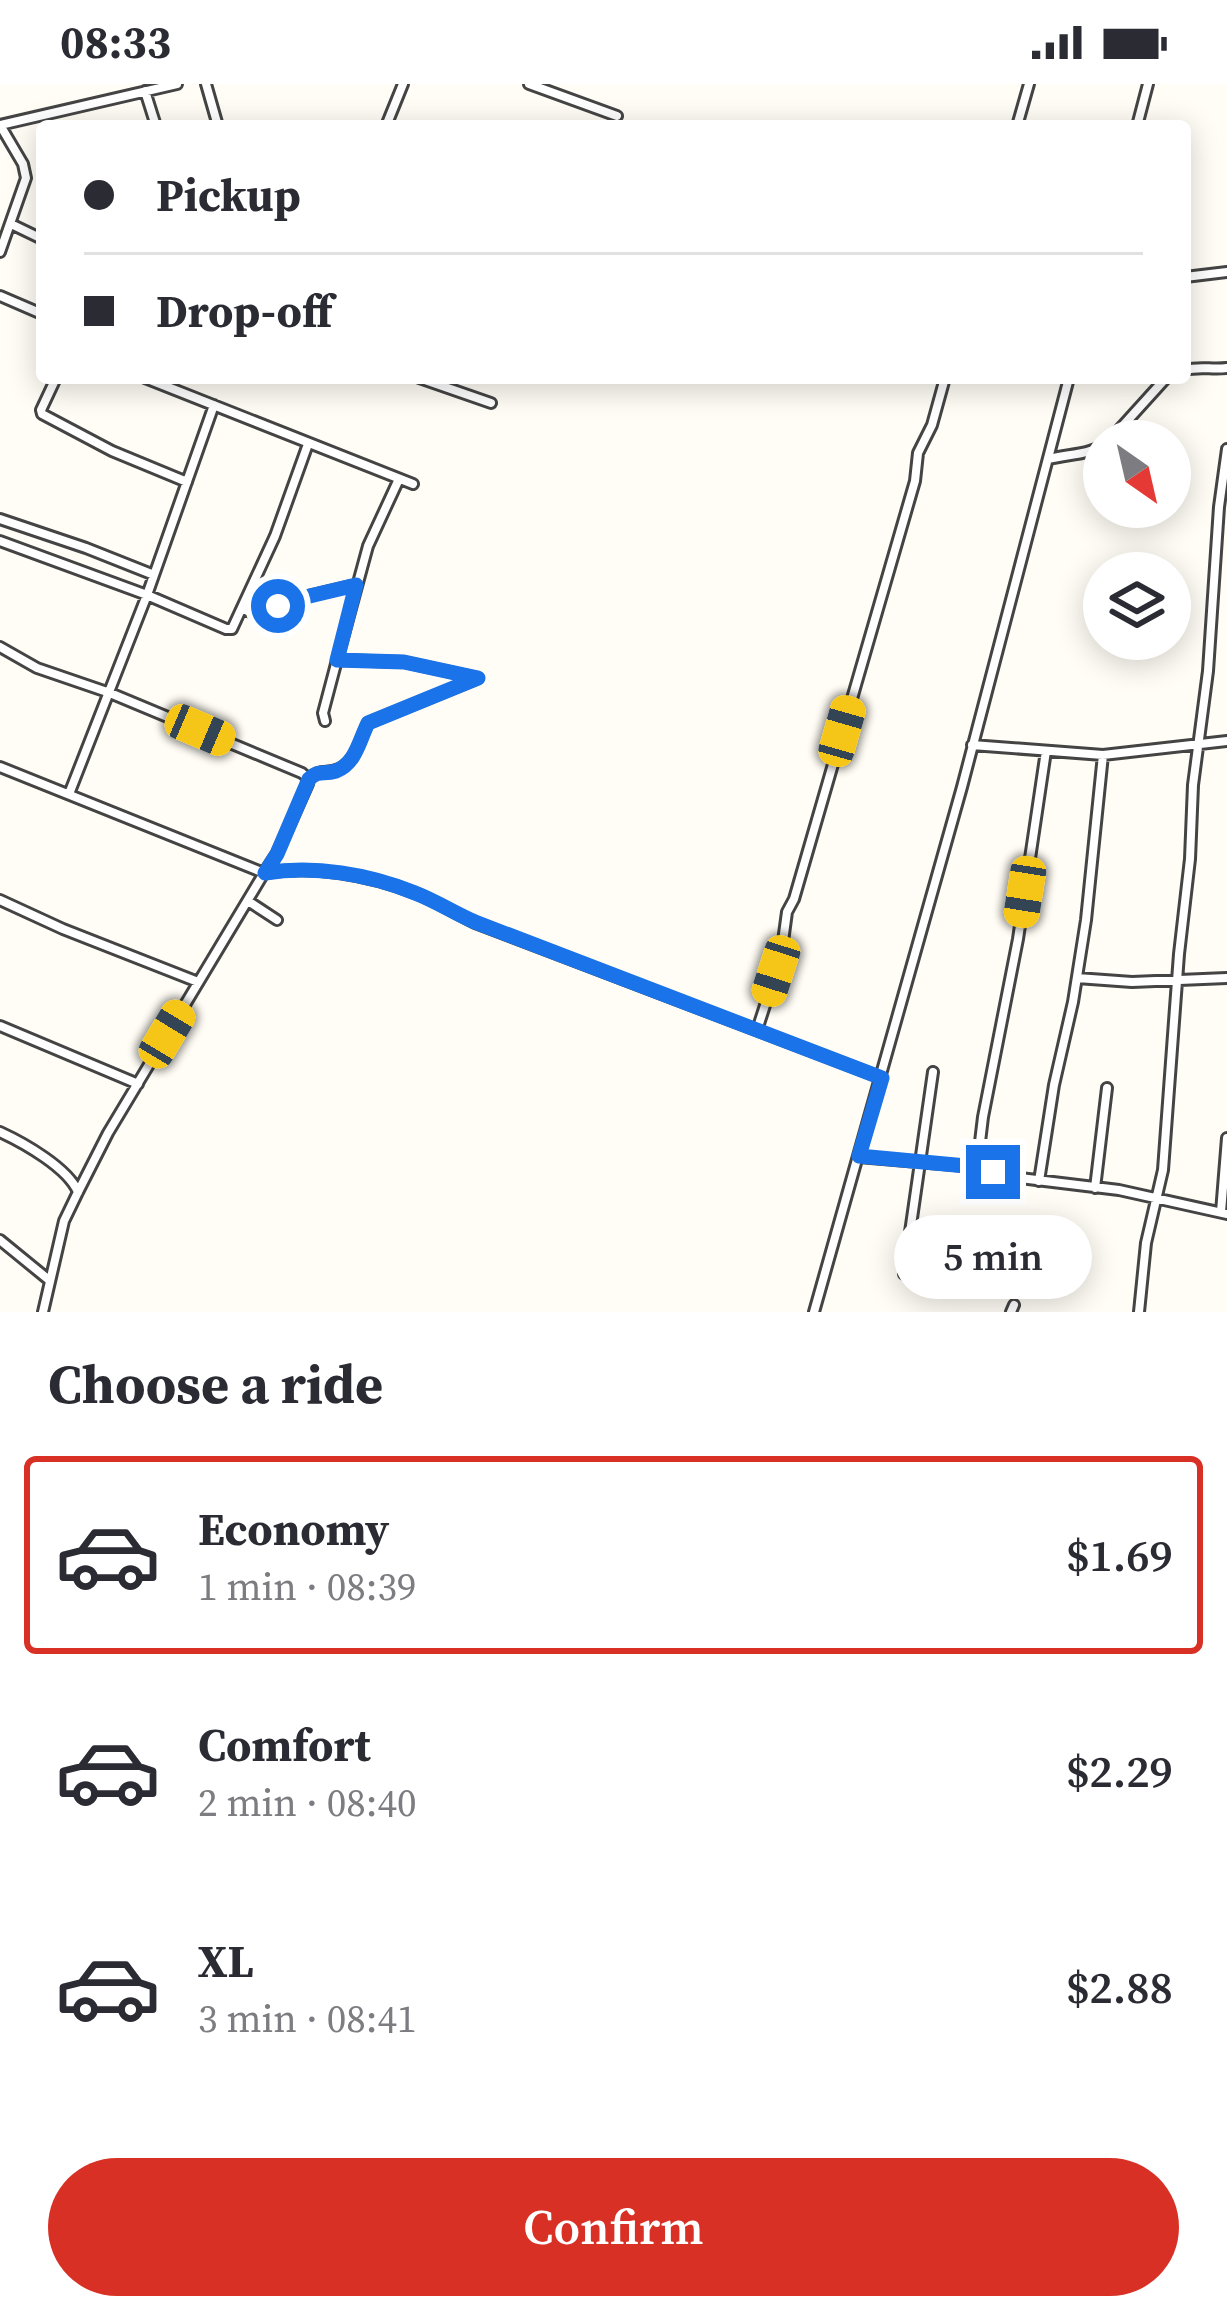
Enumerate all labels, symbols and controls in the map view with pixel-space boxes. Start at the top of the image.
text: 08:33 [60,11,171,73]
text: Pickup [156,164,301,226]
text: Drop-off [156,280,332,342]
north arrow [1083,420,1191,528]
map controls [1083,420,1191,660]
button: layers [1083,552,1191,660]
route start [251,579,305,633]
car [815,691,869,771]
car [160,699,240,761]
car [1002,854,1048,930]
car [748,931,804,1011]
car [133,994,201,1074]
route end [966,1145,1020,1199]
callout: 5 min [894,1214,1092,1298]
text: 5 min [943,1230,1043,1283]
text: Choose a ride [48,1347,383,1421]
text: Economy [198,1498,389,1560]
icon: car [54,1501,162,1609]
text: $1.69 [1066,1524,1173,1586]
text: 1 min · 08:39 [198,1560,417,1613]
text: Comfort [198,1714,371,1776]
icon: car [54,1717,162,1825]
text: $2.29 [1066,1740,1173,1802]
text: 2 min · 08:40 [198,1776,417,1829]
text: XL [198,1930,254,1992]
icon: car [54,1933,162,2041]
text: $2.88 [1066,1956,1173,2018]
text: 3 min · 08:41 [198,1992,417,2045]
button: Confirm [48,2158,1179,2296]

